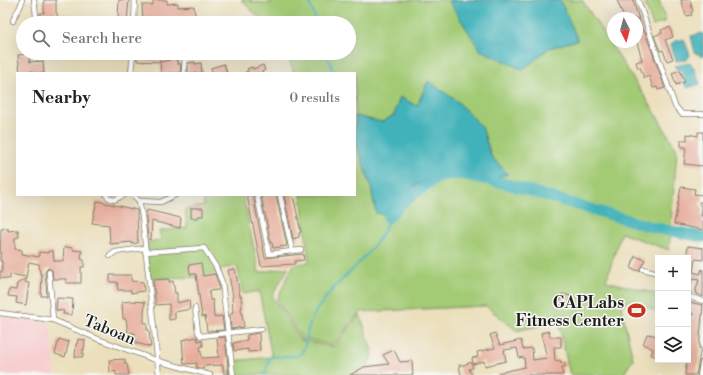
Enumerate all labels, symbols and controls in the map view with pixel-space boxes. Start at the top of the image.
north arrow [607,12,643,48]
search box [16,16,356,60]
icon: search [30,27,52,49]
text: Search here [62,29,142,48]
text: Nearby [32,87,91,109]
text: 0 results [289,90,340,106]
map controls [655,255,691,363]
button: + [655,255,691,291]
button: − [655,291,691,327]
place label: GAPLabs Fitness Center [516,293,624,331]
sports icon: GAPLabs Fitness Center [627,301,647,321]
street label: Taboan [81,311,139,350]
button: layers [655,327,691,363]

